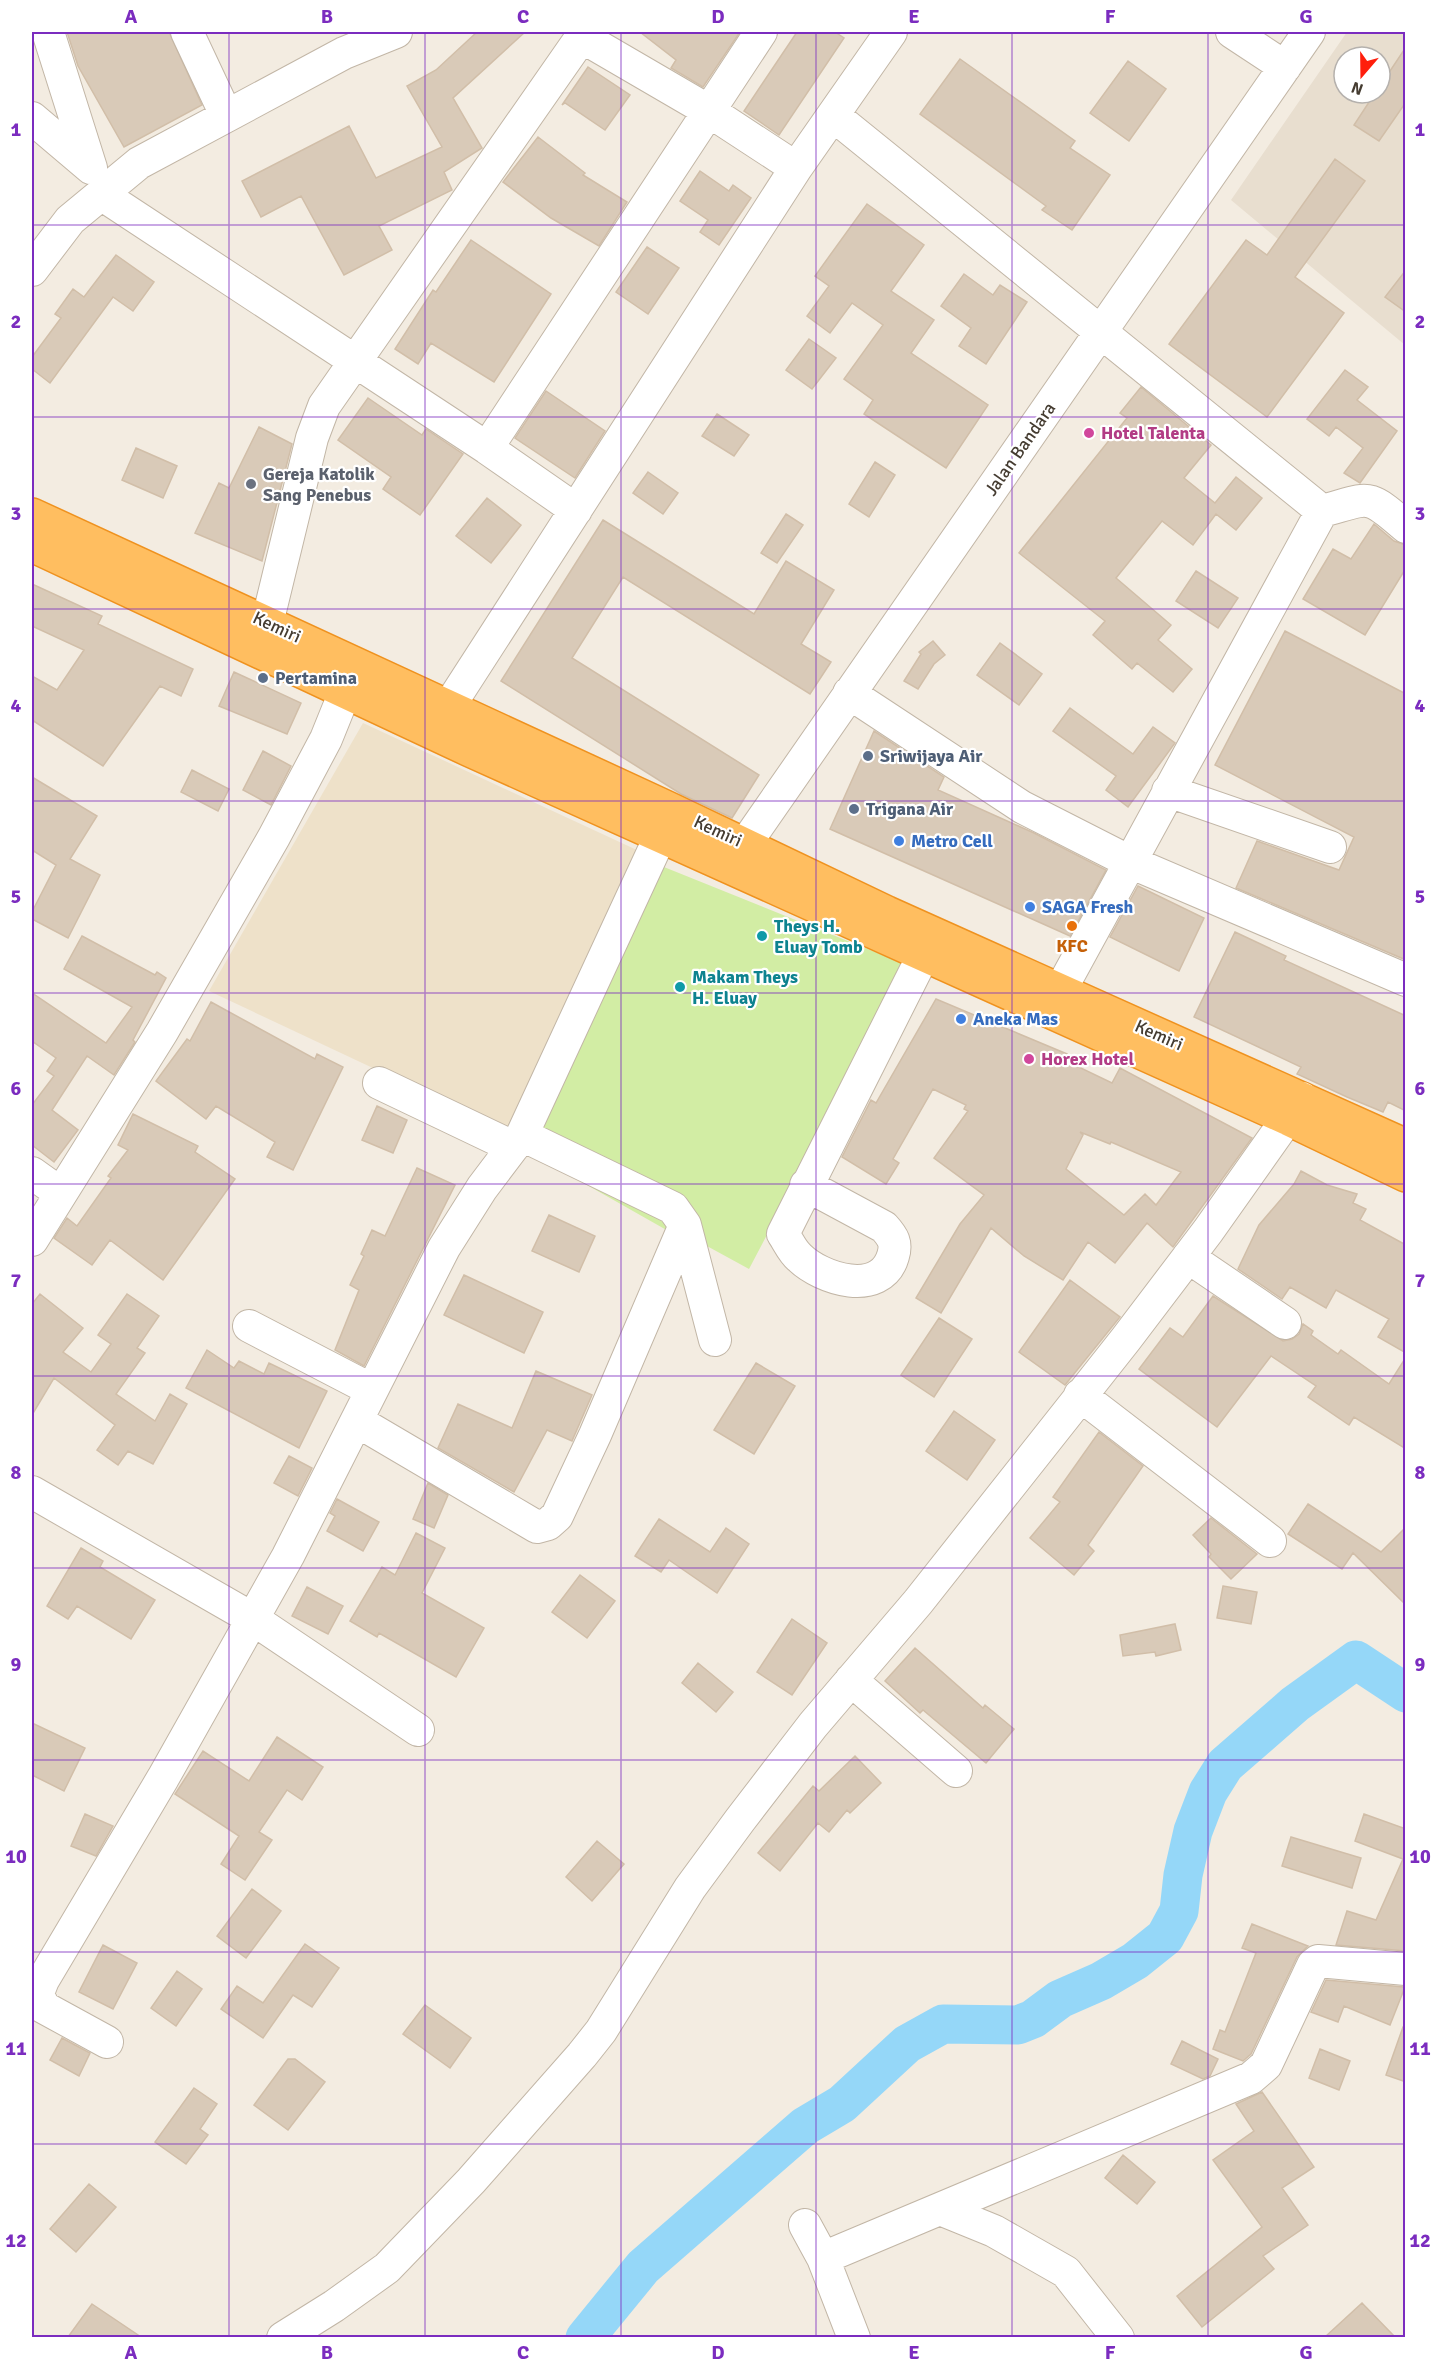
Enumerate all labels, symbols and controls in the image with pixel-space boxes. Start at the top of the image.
text: A [125,4,138,29]
text: B [321,4,333,29]
text: C [517,4,529,29]
text: D [711,4,725,29]
text: E [908,4,920,29]
text: F [1105,4,1116,29]
text: G [1299,4,1313,29]
north arrow [1332,45,1392,105]
text: N [1349,77,1366,99]
text: 1 [11,117,22,142]
text: 1 [1415,117,1426,142]
text: 2 [11,309,21,334]
text: 2 [1415,309,1425,334]
street label: Jalan Bandara [980,398,1060,500]
place label: Hotel Talenta [1101,422,1205,444]
marker: Hotel Talenta [1082,426,1096,440]
place label: Gereja Katolik Sang Penebus [263,463,375,506]
marker: Gereja Katolik Sang Penebus [244,477,258,491]
text: 3 [11,501,21,526]
text: 3 [1415,501,1425,526]
street label: Kemiri [249,606,305,648]
place label: Pertamina [275,667,357,689]
marker: Pertamina [256,671,270,685]
text: 4 [11,693,22,718]
text: 4 [1415,693,1426,718]
place label: Sriwijaya Air [880,745,983,767]
marker: Sriwijaya Air [861,749,875,763]
place label: Trigana Air [866,798,954,820]
marker: Trigana Air [847,802,861,816]
street label: Kemiri [690,810,746,852]
place label: Metro Cell [911,830,993,852]
marker: Metro Cell [892,834,906,848]
text: 5 [11,884,21,909]
text: 5 [1415,884,1425,909]
place label: SAGA Fresh [1042,896,1134,918]
marker: SAGA Fresh [1023,900,1037,914]
place label: Theys H. Eluay Tomb [774,915,863,958]
marker: KFC [1065,919,1079,933]
marker: Theys H. Eluay Tomb [755,929,769,943]
place label: KFC [1056,935,1088,957]
place label: Makam Theys H. Eluay [692,966,798,1009]
marker: Makam Theys H. Eluay [673,980,687,994]
place label: Aneka Mas [973,1008,1058,1030]
marker: Aneka Mas [954,1012,968,1026]
street label: Kemiri [1131,1015,1187,1055]
place label: Horex Hotel [1041,1048,1134,1070]
marker: Horex Hotel [1022,1052,1036,1066]
text: 6 [11,1076,22,1101]
text: 6 [1415,1076,1426,1101]
text: 7 [11,1268,22,1293]
text: 7 [1415,1268,1426,1293]
text: 8 [11,1460,22,1485]
text: 8 [1415,1460,1426,1485]
text: 9 [11,1652,22,1677]
text: 9 [1415,1652,1426,1677]
text: 10 [5,1844,27,1869]
text: 10 [1409,1844,1431,1869]
text: 11 [5,2036,27,2061]
text: 11 [1409,2036,1431,2061]
text: 12 [5,2228,27,2253]
text: 12 [1409,2228,1431,2253]
text: A [125,2340,138,2365]
text: B [321,2340,333,2365]
text: C [517,2340,529,2365]
text: D [711,2340,725,2365]
text: E [908,2340,920,2365]
text: F [1105,2340,1116,2365]
text: G [1299,2340,1313,2365]

